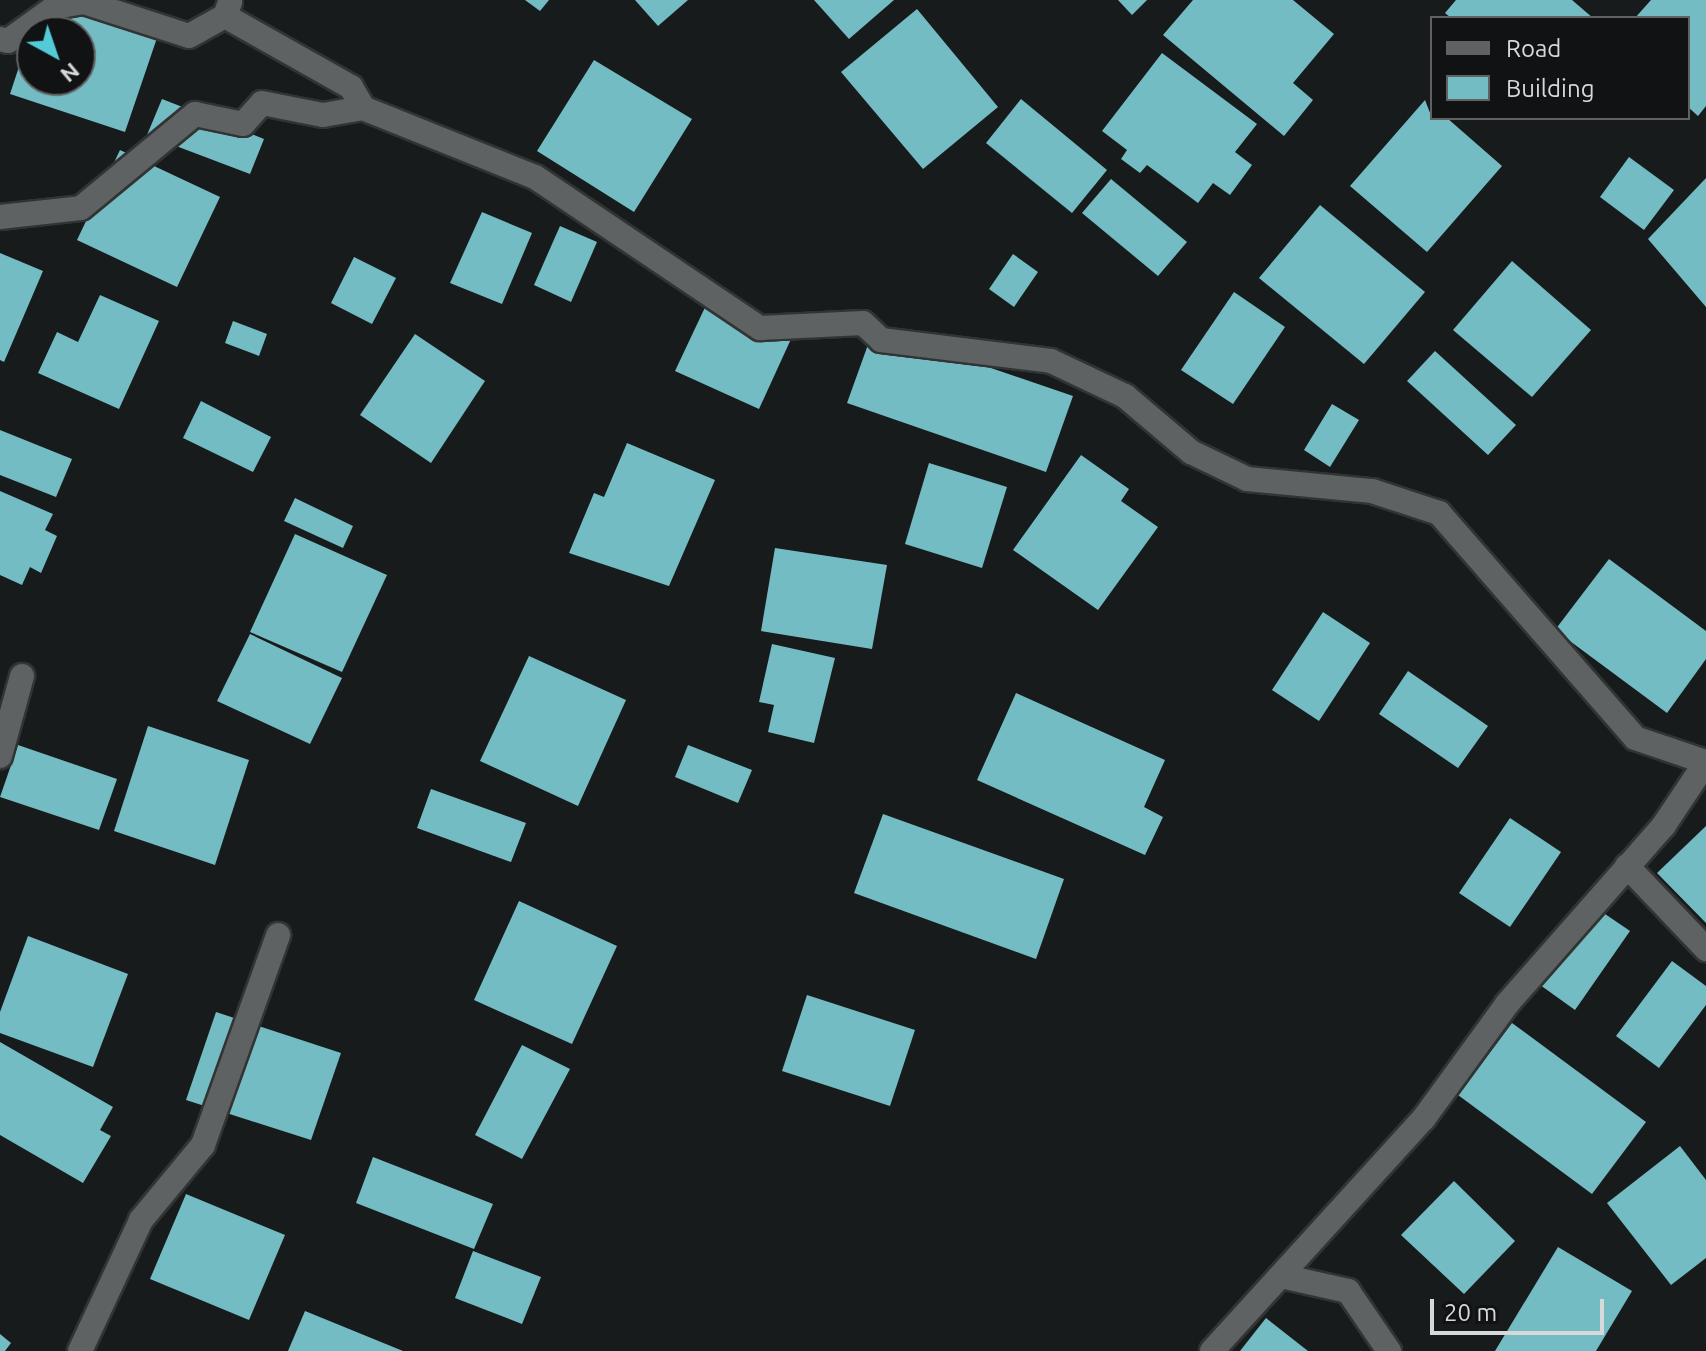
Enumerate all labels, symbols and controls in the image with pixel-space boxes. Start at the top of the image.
north arrow [16,16,96,96]
legend [1430,16,1690,120]
text: Road [1506,35,1561,62]
text: N [56,58,85,88]
text: Building [1506,75,1594,102]
scale bar [1434,1283,1608,1333]
text: 20 m [1444,1299,1497,1326]

